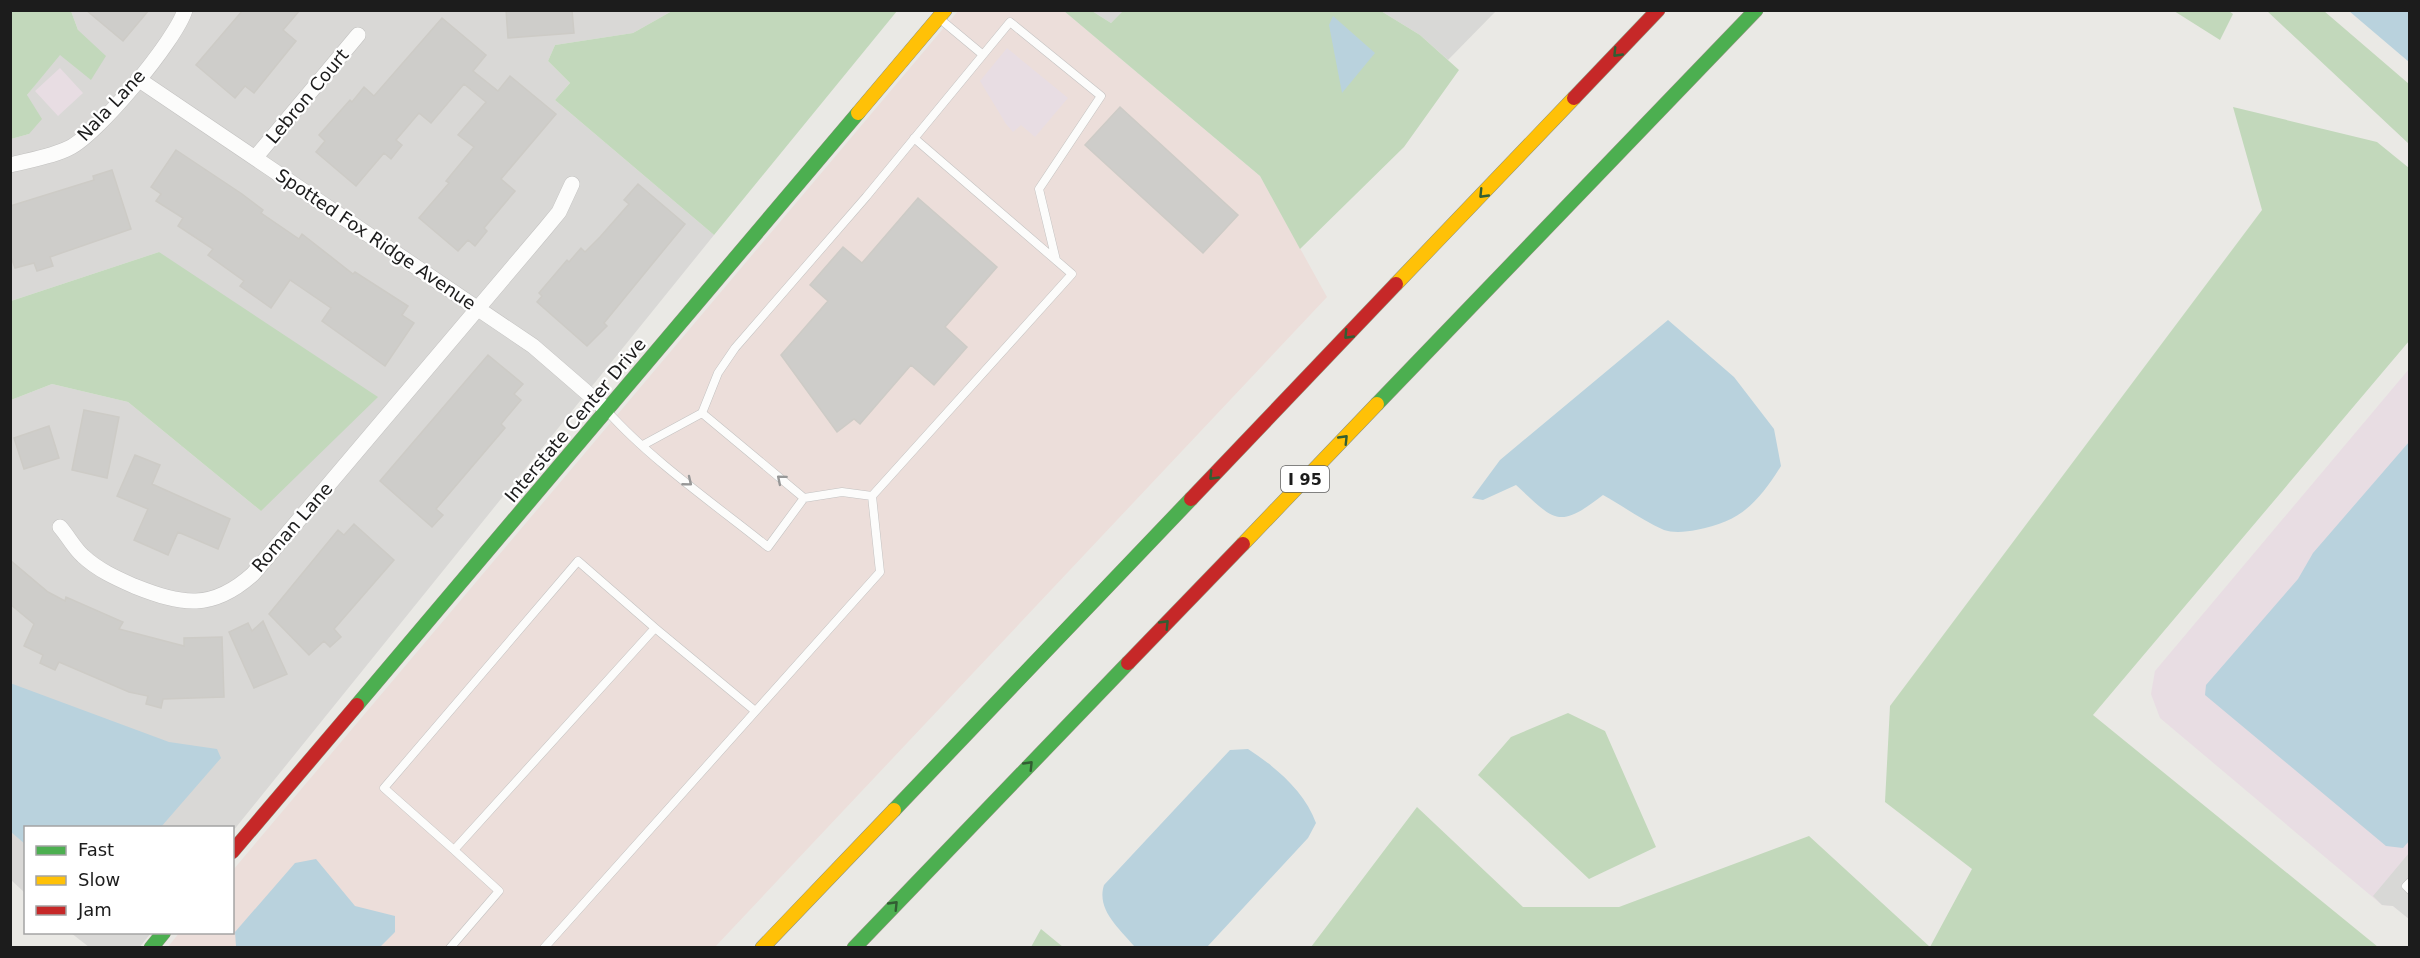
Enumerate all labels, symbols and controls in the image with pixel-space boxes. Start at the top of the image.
street label: Lebron Court [261,45,353,147]
one-way arrow [1614,45,1625,56]
street label: Nala Lane [73,65,149,145]
street label: Spotted Fox Ridge Avenue [272,164,480,314]
one-way arrow [1479,186,1490,197]
one-way arrow [1344,328,1355,338]
street label: Interstate Center Drive [500,334,650,506]
one-way arrow [1336,435,1347,446]
road number: I 95 [1281,466,1329,492]
one-way arrow [1209,469,1220,479]
one-way arrow [681,475,692,486]
one-way arrow [777,475,788,486]
street label: Roman Lane [247,478,337,576]
one-way arrow [1157,621,1168,632]
one-way arrow [1022,761,1033,772]
legend [24,826,234,934]
text: Fast [78,839,114,860]
text: Slow [78,869,120,890]
text: Jam [77,899,112,920]
one-way arrow [887,902,898,912]

